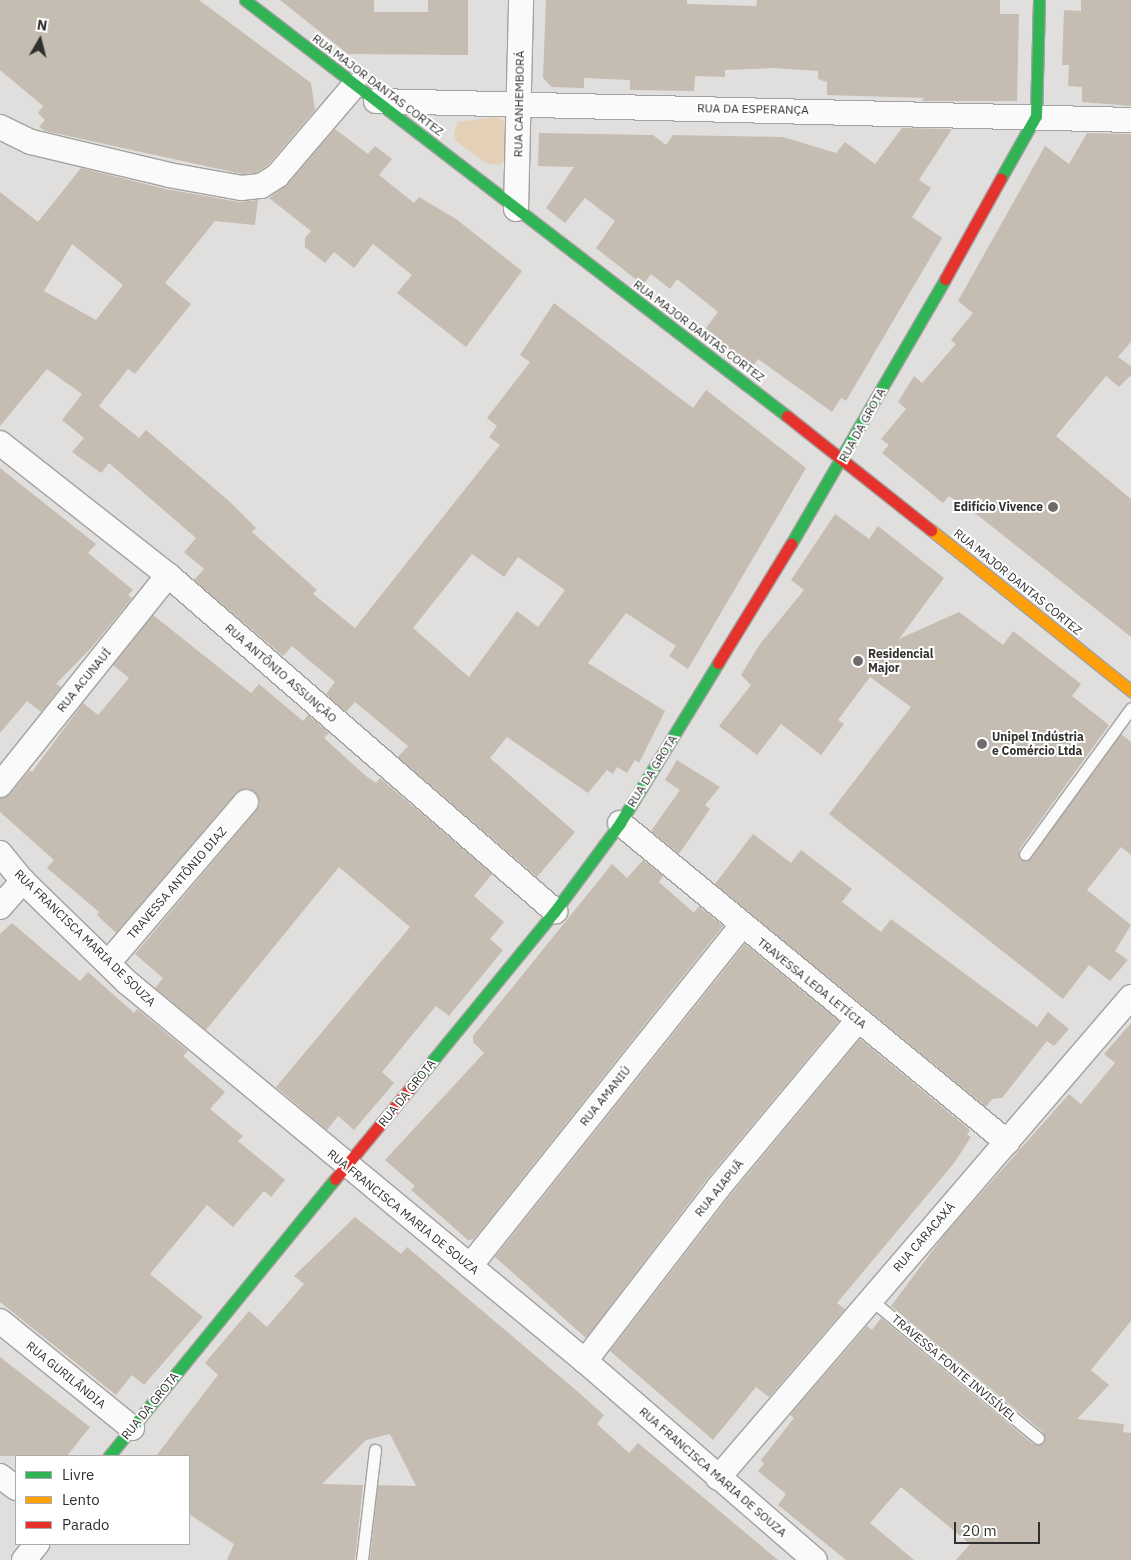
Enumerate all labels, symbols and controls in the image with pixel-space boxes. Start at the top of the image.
north arrow [15,15,65,65]
text: N [36,16,48,35]
street label: RUA MAJOR DANTAS CORTEZ [310,31,446,139]
street label: RUA CANHEMBORÁ [511,51,527,157]
street label: RUA DA ESPERANÇA [697,101,809,117]
street label: RUA MAJOR DANTAS CORTEZ [631,277,767,385]
street label: RUA DA GROTA [836,385,888,465]
place label: Edifício Vivence [954,500,1043,514]
marker: Edifício Vivence [1047,501,1059,513]
street label: RUA MAJOR DANTAS CORTEZ [951,526,1085,638]
street label: RUA ANTÔNIO ASSUNÇÃO [222,620,340,726]
street label: RUA ACUNAUÍ [54,645,114,715]
place label: Residencial Major [868,647,933,675]
marker: Residencial Major [852,655,864,667]
place label: Unipel Indústria e Comércio Ltda [992,730,1084,758]
street label: RUA DA GROTA [624,732,680,810]
marker: Unipel Indústria e Comércio Ltda [976,738,988,750]
street label: TRAVESSA ANTÔNIO DIAZ [124,824,230,942]
street label: RUA FRANCISCA MARIA DE SOUZA [12,867,158,1009]
street label: TRAVESSA LEDA LETÍCIA [754,934,870,1032]
street label: RUA DA GROTA [375,1056,439,1130]
street label: RUA AMANIÚ [577,1063,633,1129]
street label: RUA FRANCISCA MARIA DE SOUZA [324,1146,482,1278]
street label: RUA AIAPUÃ [692,1157,746,1219]
street label: RUA CARACAXÁ [890,1200,958,1274]
street label: TRAVESSA FONTE INVISÍVEL [889,1312,1019,1424]
street label: RUA GURILÂNDIA [23,1339,109,1411]
street label: RUA DA GROTA [118,1369,182,1443]
street label: RUA FRANCISCA MARIA DE SOUZA [636,1404,790,1540]
legend [15,1455,190,1545]
text: Livre [62,1465,94,1484]
text: Lento [62,1490,100,1509]
scale bar [956,1512,1042,1544]
text: Parado [62,1515,110,1534]
text: 20 m [962,1521,997,1540]

